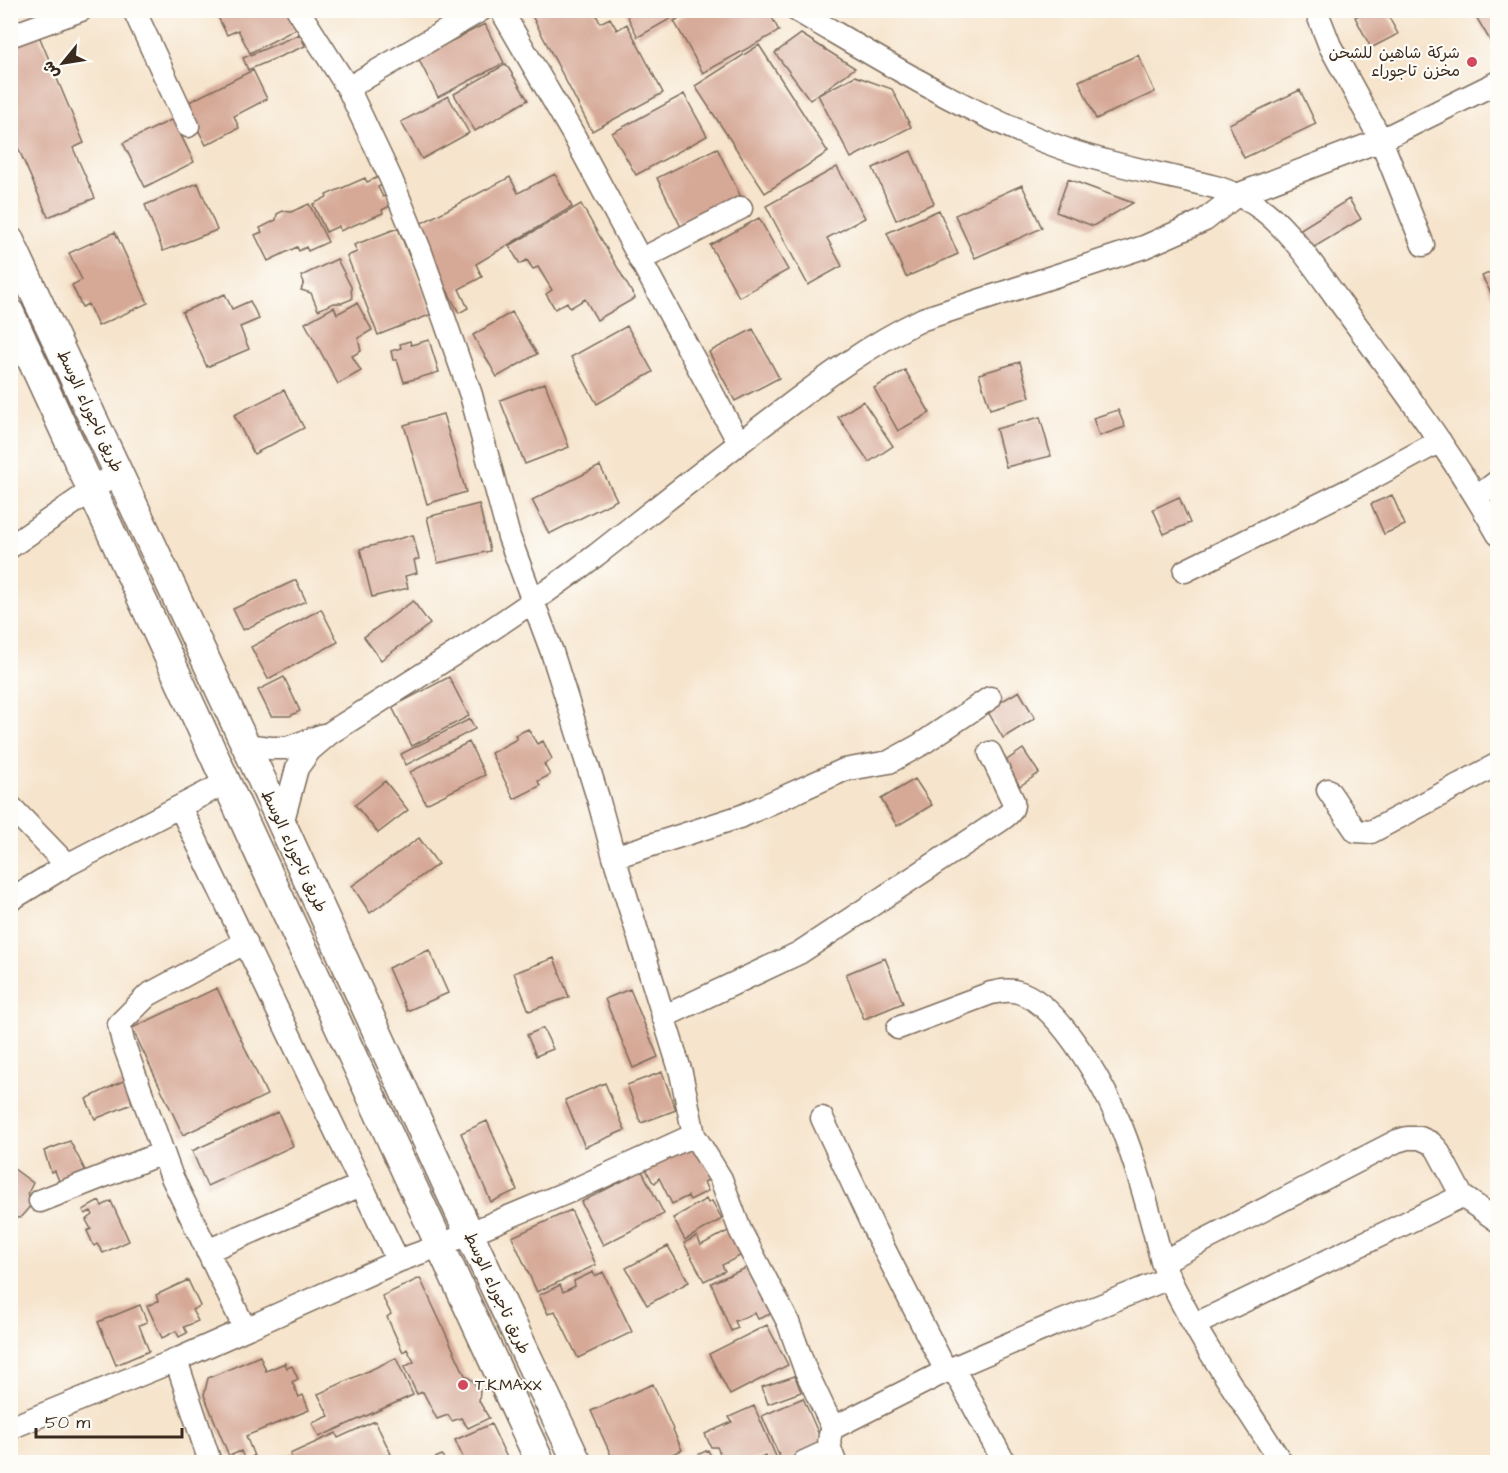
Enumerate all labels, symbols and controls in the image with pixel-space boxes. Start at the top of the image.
north arrow [33,33,93,93]
place label: شركة شاهين للشحن مخزن تاجوراء [1329,42,1460,82]
marker: شركة شاهين للشحن مخزن تاجوراء [1465,55,1479,69]
text: ش [37,57,65,83]
street label: طريق تاجوراء الوسط [52,346,128,476]
street label: طريق تاجوراء الوسط [256,786,332,916]
street label: طريق تاجوراء الوسط [459,1228,535,1358]
place label: T.K.MAXX [475,1374,542,1396]
marker: T.K.MAXX [456,1378,470,1392]
scale bar [36,1401,182,1439]
text: 50 m [45,1410,90,1435]

